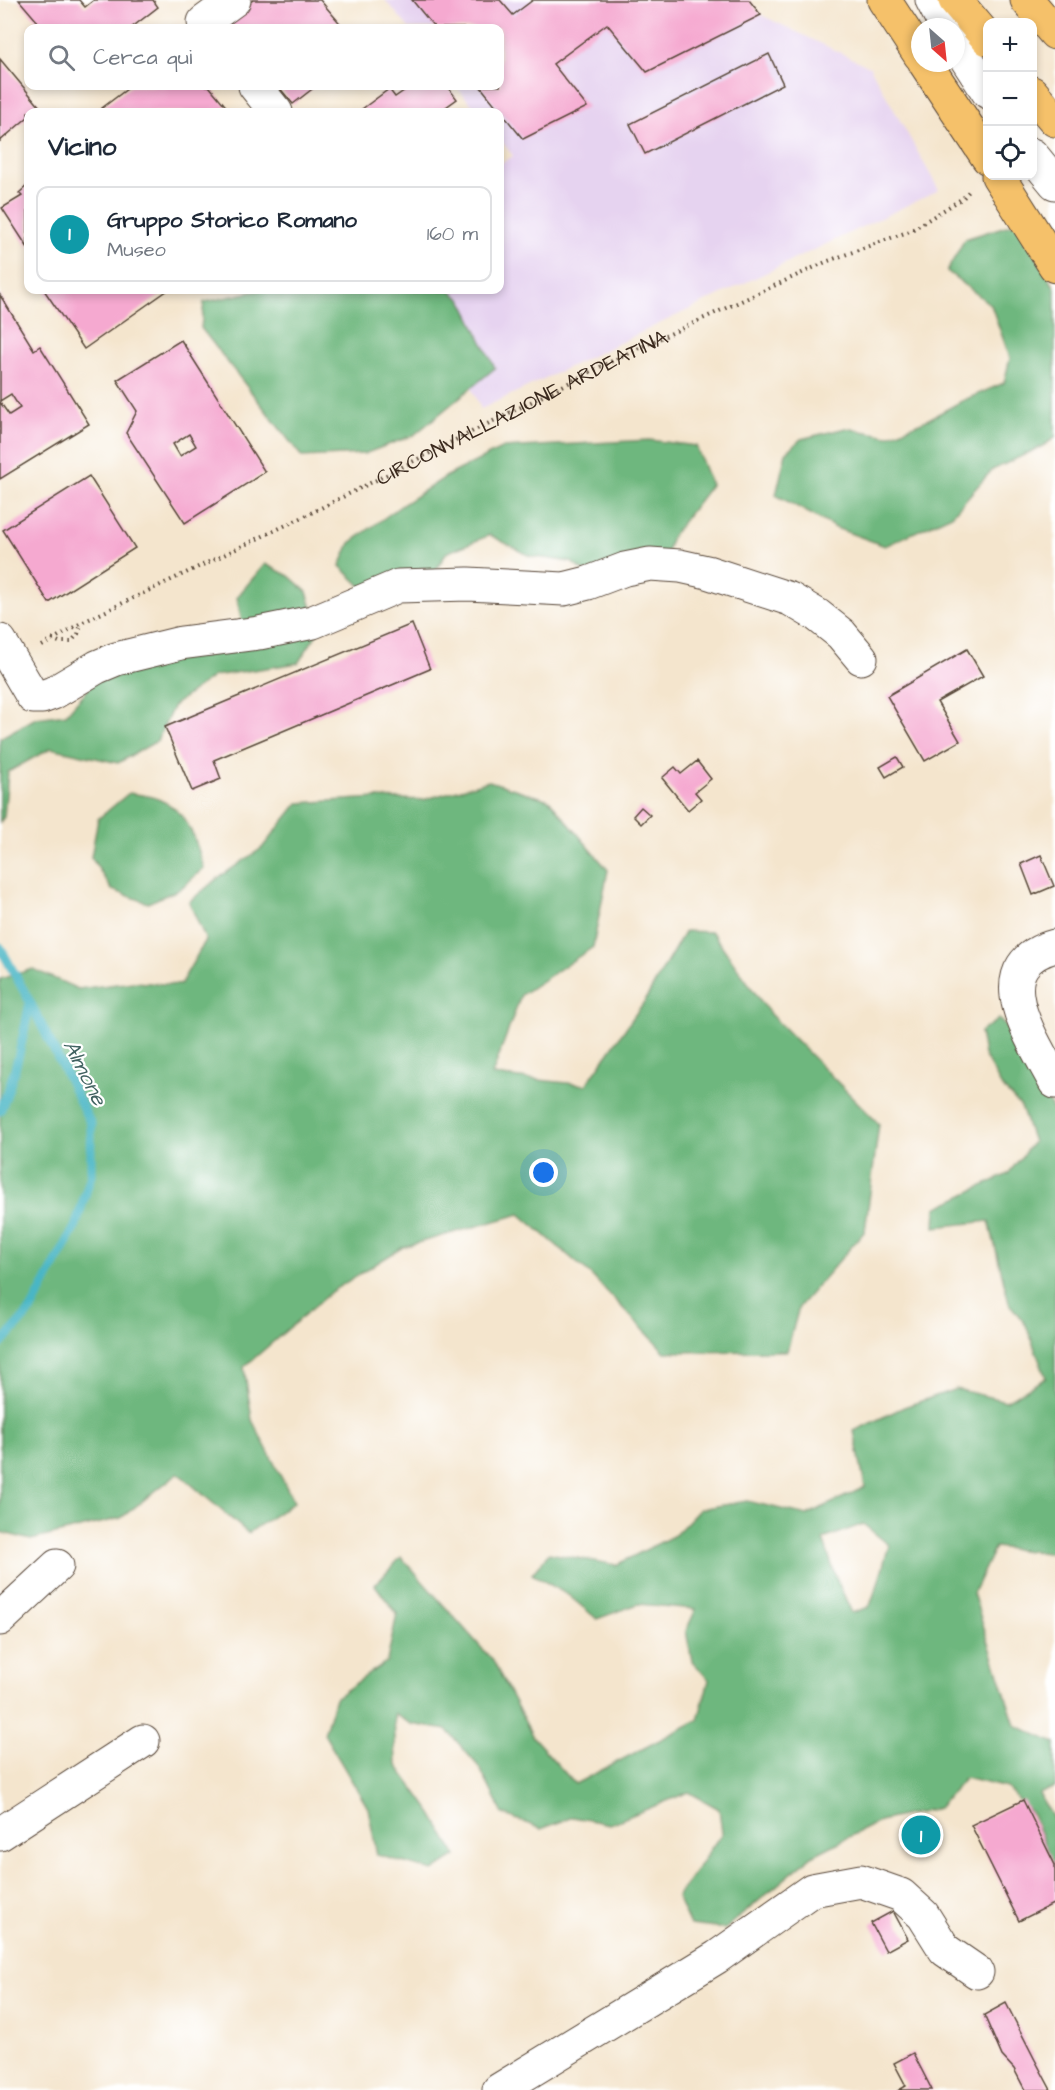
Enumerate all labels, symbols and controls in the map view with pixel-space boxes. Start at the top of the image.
north arrow [911,18,965,72]
map controls [983,18,1037,180]
button: + [983,18,1037,72]
search box [24,24,504,90]
icon: search [45,41,78,74]
text: Cerca qui [93,42,192,73]
button: − [983,72,1037,126]
button: locate [983,126,1037,180]
text: Vicino [48,129,116,165]
text: Gruppo Storico Romano [107,205,357,236]
text: 1 [68,220,71,248]
text: 160 m [427,220,478,248]
text: Museo [107,236,166,264]
street label: CIRCONVALLAZIONE ARDEATINA [371,323,673,493]
water label: Almone [55,1034,115,1112]
your location [529,1158,558,1187]
pin: 1 [902,1812,940,1858]

